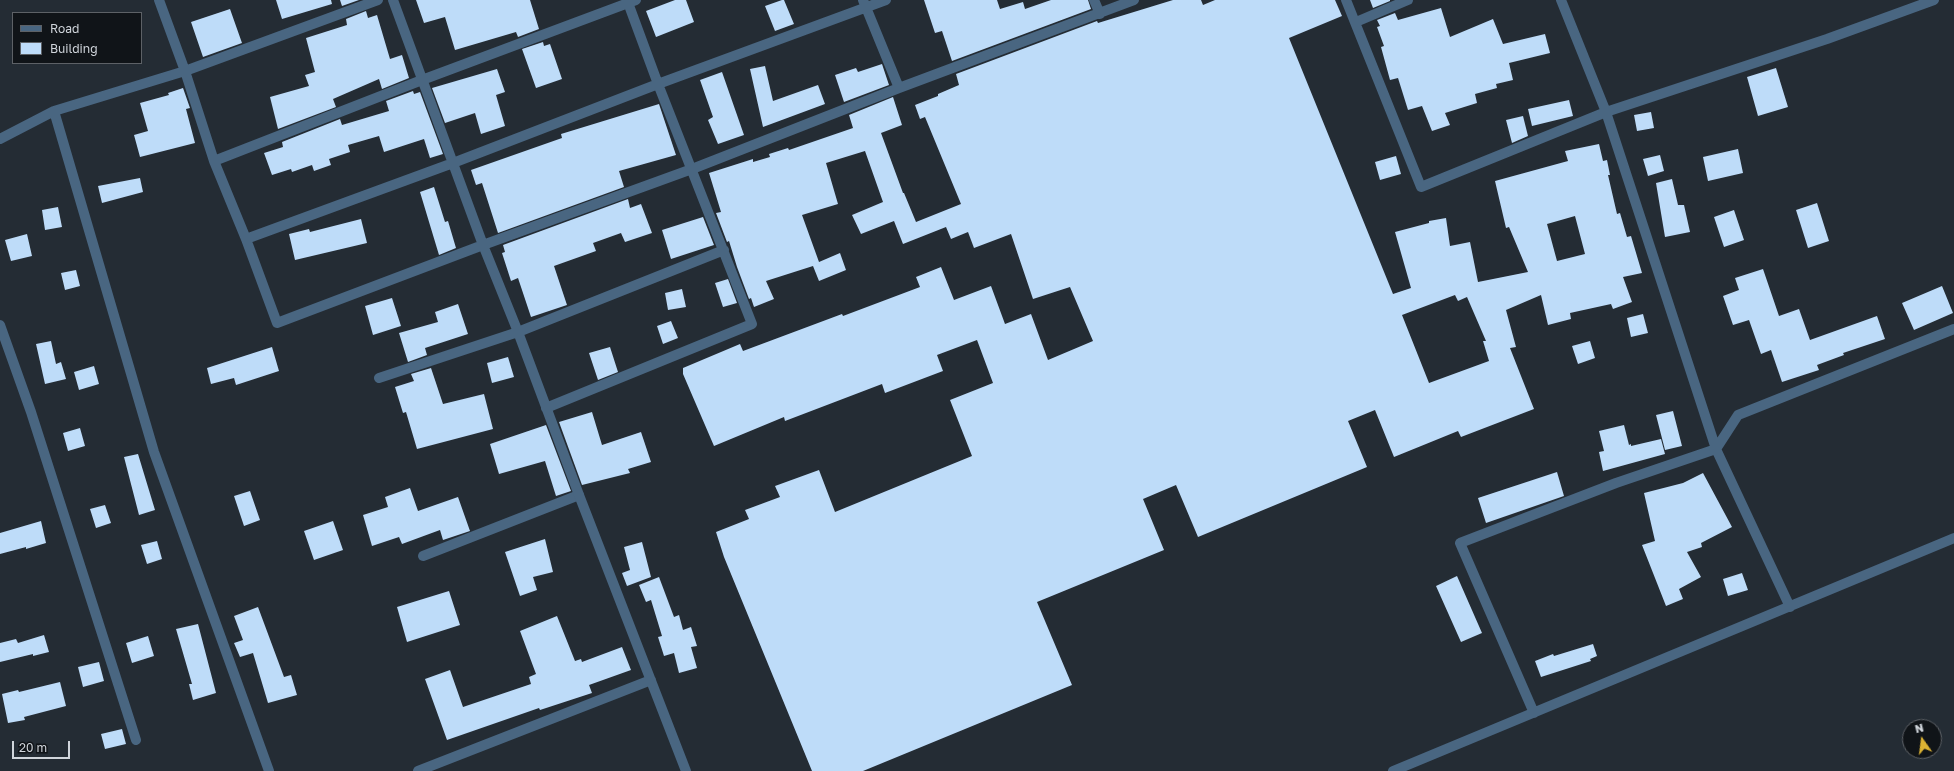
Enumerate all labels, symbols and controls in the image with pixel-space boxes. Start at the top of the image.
legend [12,12,142,64]
text: Road [50,21,79,36]
text: Building [50,41,98,56]
north arrow [1902,719,1942,759]
text: N [1914,721,1925,735]
scale bar [14,733,72,759]
text: 20 m [19,740,47,755]

